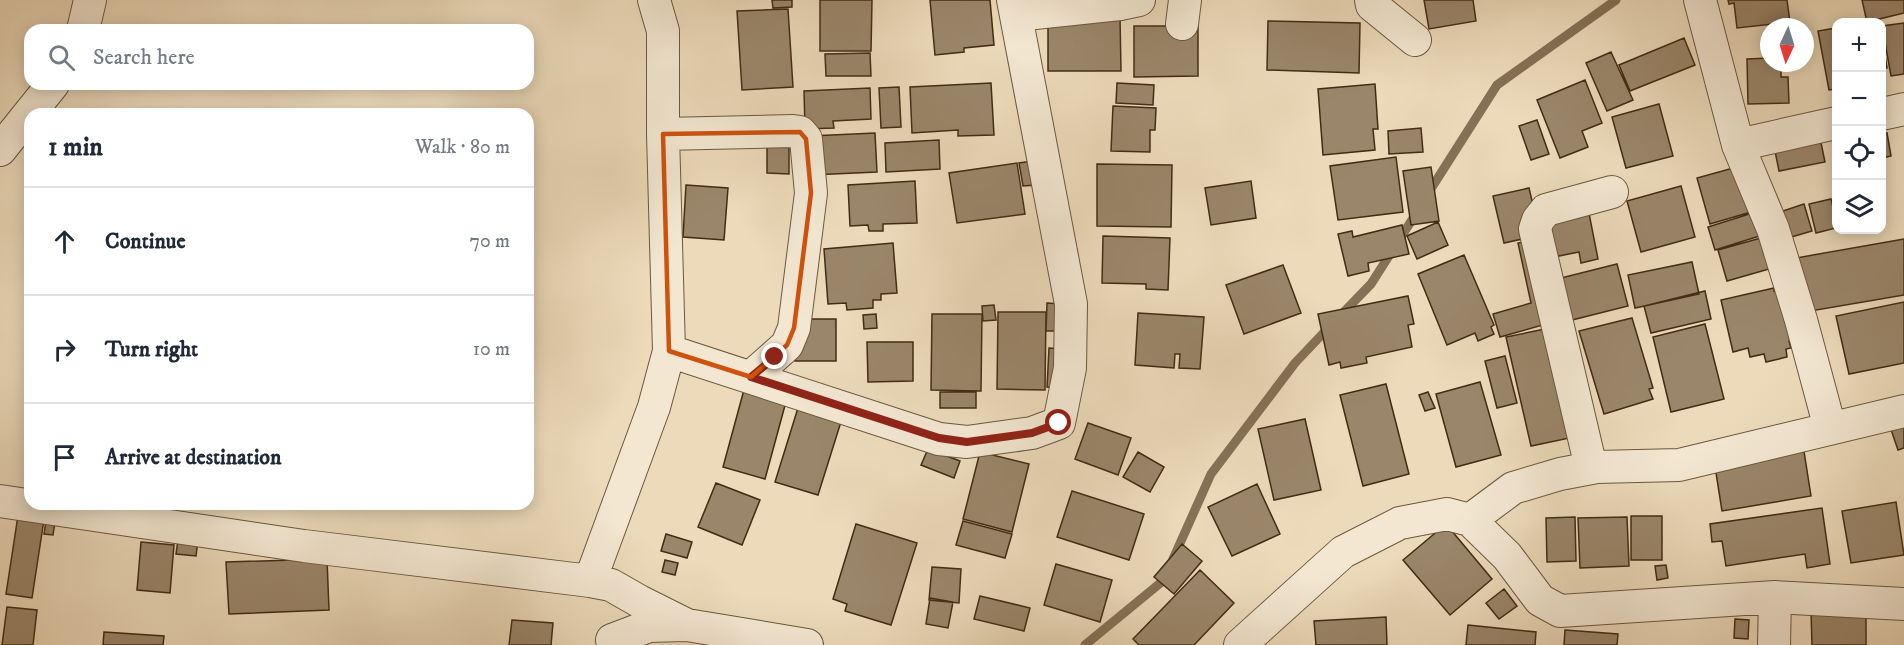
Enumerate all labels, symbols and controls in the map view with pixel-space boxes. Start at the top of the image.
north arrow [1760,18,1814,72]
map controls [1832,18,1886,234]
button: + [1832,18,1886,72]
search box [24,24,534,90]
icon: search [45,41,78,74]
text: Search here [93,44,195,71]
button: − [1832,72,1886,126]
button: locate [1832,126,1886,180]
text: 1 min [48,131,103,164]
text: Walk · 80 m [415,135,510,160]
button: layers [1832,180,1886,234]
icon: ahead [48,225,81,258]
text: Continue [105,228,186,255]
text: 70 m [469,229,510,254]
icon: right [48,333,81,366]
text: Turn right [105,336,198,363]
text: 10 m [473,337,510,362]
route end [761,343,787,369]
route start [1045,409,1071,435]
icon: arrive [48,441,81,474]
text: Arrive at destination [105,444,282,471]

